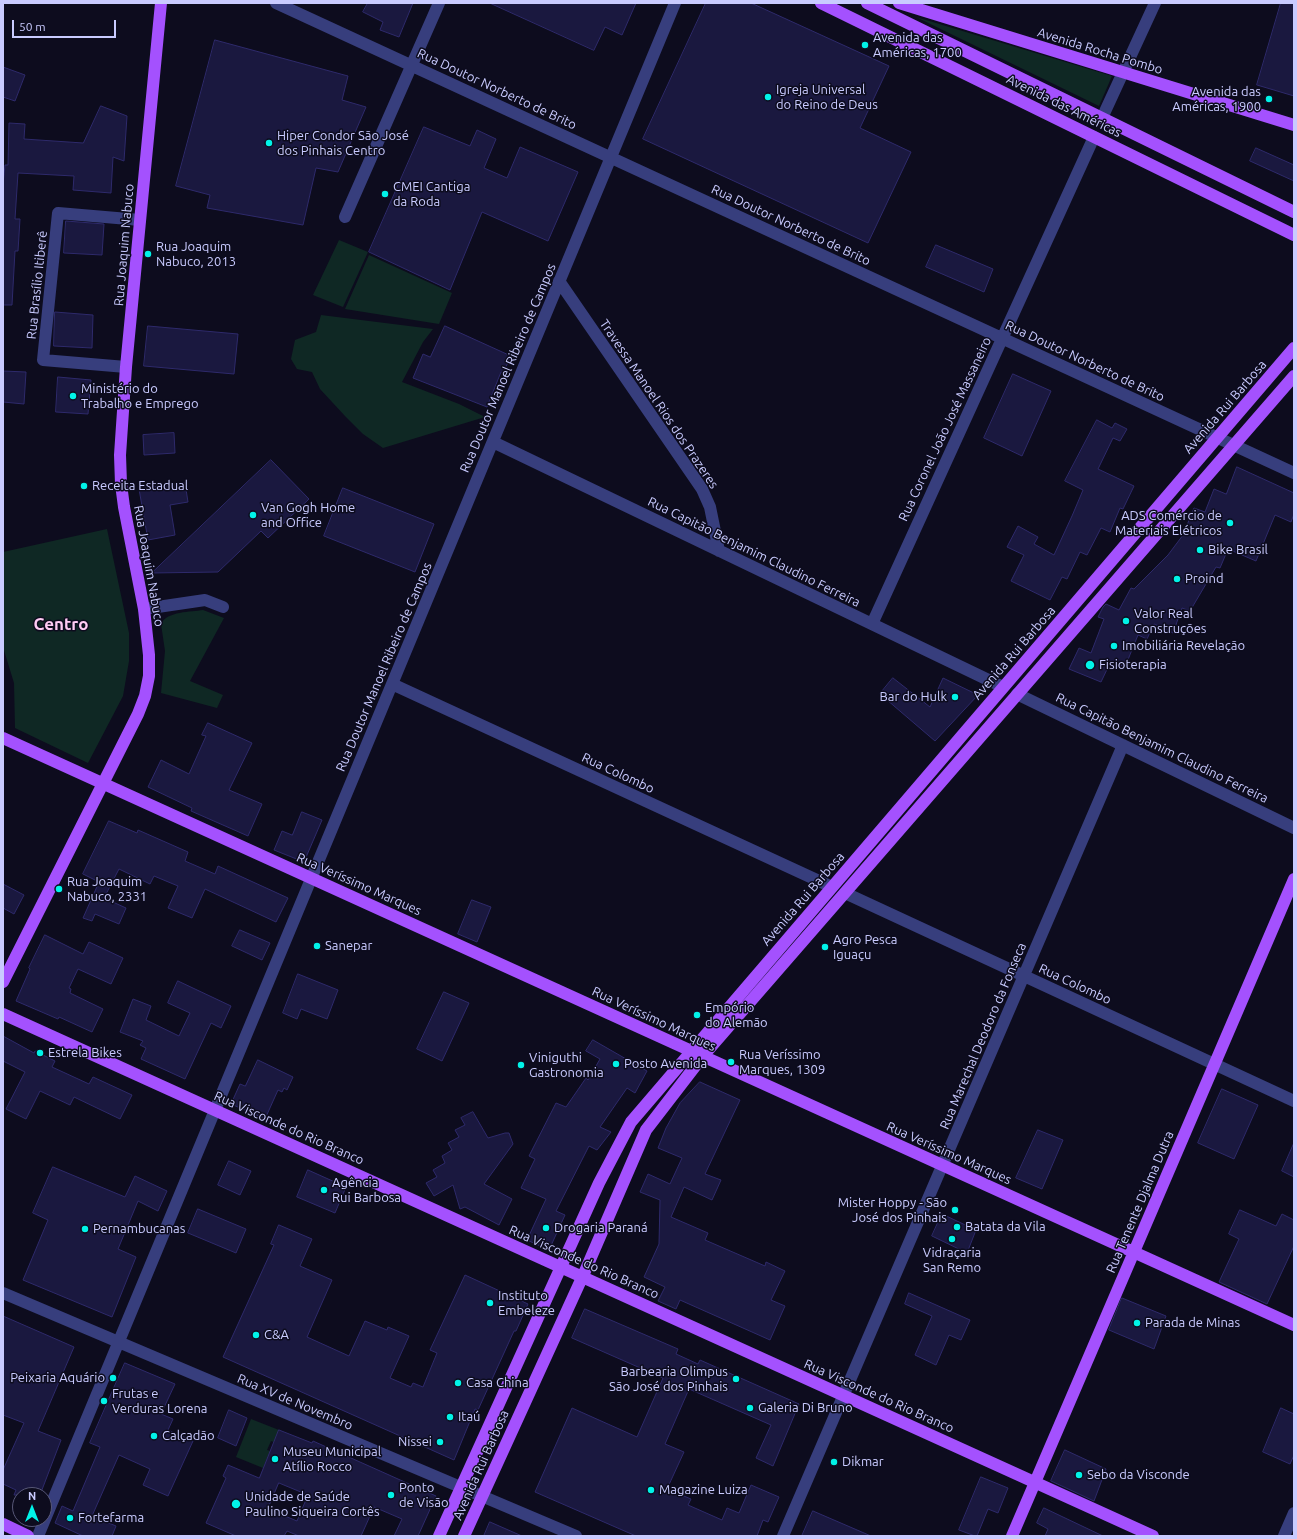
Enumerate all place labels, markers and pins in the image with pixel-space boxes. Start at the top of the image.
place label: Avenida das Américas, 1700 [873,30,962,61]
marker: Avenida das Américas, 1700 [860,40,870,50]
place label: Igreja Universal do Reino de Deus [776,82,878,113]
place label: Avenida das Américas, 1900 [1172,84,1261,115]
marker: Igreja Universal do Reino de Deus [763,92,773,102]
marker: Avenida das Américas, 1900 [1264,94,1274,104]
place label: Hiper Condor São José dos Pinhais Centro [277,128,409,159]
marker: Hiper Condor São José dos Pinhais Centro [264,138,274,148]
place label: CMEI Cantiga da Roda [393,179,470,210]
marker: CMEI Cantiga da Roda [380,189,390,199]
place label: Rua Joaquim Nabuco, 2013 [156,239,236,270]
marker: Rua Joaquim Nabuco, 2013 [143,249,153,259]
place label: Ministério do Trabalho e Emprego [81,381,199,412]
marker: Ministério do Trabalho e Emprego [68,391,78,401]
place label: Receita Estadual [92,478,188,494]
marker: Receita Estadual [79,481,89,491]
place label: Van Gogh Home and Office [261,500,355,531]
place label: ADS Comércio de Materiais Elétricos [1115,508,1222,539]
marker: Van Gogh Home and Office [248,510,258,520]
marker: ADS Comércio de Materiais Elétricos [1225,518,1235,528]
place label: Bike Brasil [1208,542,1268,558]
marker: Bike Brasil [1195,545,1205,555]
place label: Proind [1185,571,1223,587]
marker: Proind [1172,574,1182,584]
place label: Valor Real Construções [1134,606,1207,637]
marker: Valor Real Construções [1121,616,1131,626]
place label: Imobiliária Revelação [1122,638,1245,654]
marker: Imobiliária Revelação [1109,641,1119,651]
place label: Fisioterapia [1099,657,1167,673]
marker: Fisioterapia [1084,659,1096,671]
place label: Bar do Hulk [880,689,947,705]
marker: Bar do Hulk [950,692,960,702]
place label: Rua Joaquim Nabuco, 2331 [67,874,147,905]
marker: Rua Joaquim Nabuco, 2331 [54,884,64,894]
place label: Agro Pesca Iguaçu [833,932,897,963]
place label: Sanepar [325,938,372,954]
marker: Sanepar [312,941,322,951]
marker: Agro Pesca Iguaçu [820,942,830,952]
place label: Empório do Alemão [705,1000,768,1031]
marker: Empório do Alemão [692,1010,702,1020]
place label: Estrela Bikes [48,1045,122,1061]
place label: Rua Veríssimo Marques, 1309 [739,1047,825,1078]
marker: Estrela Bikes [35,1048,45,1058]
place label: Viniguthi Gastronomia [529,1050,604,1081]
place label: Posto Avenida [624,1056,707,1072]
marker: Rua Veríssimo Marques, 1309 [726,1057,736,1067]
marker: Posto Avenida [611,1059,621,1069]
marker: Viniguthi Gastronomia [516,1060,526,1070]
place label: Agência Rui Barbosa [332,1175,401,1206]
marker: Agência Rui Barbosa [319,1185,329,1195]
place label: Mister Hoppy - São José dos Pinhais [838,1195,947,1226]
marker: Mister Hoppy - São José dos Pinhais [950,1205,960,1215]
place label: Batata da Vila [965,1219,1046,1235]
place label: Drogaria Paraná [554,1220,648,1236]
place label: Pernambucanas [93,1221,185,1237]
marker: Batata da Vila [952,1222,962,1232]
marker: Drogaria Paraná [541,1223,551,1233]
marker: Pernambucanas [80,1224,90,1234]
marker: Vidraçaria San Remo [947,1234,957,1244]
place label: Vidraçaria San Remo [923,1245,981,1276]
place label: Instituto Embeleze [498,1288,555,1319]
marker: Instituto Embeleze [485,1298,495,1308]
place label: Parada de Minas [1145,1315,1240,1331]
marker: Parada de Minas [1132,1318,1142,1328]
place label: C&A [264,1327,289,1343]
marker: C&A [251,1330,261,1340]
place label: Barbearia Olimpus São José dos Pinhais [609,1364,728,1395]
place label: Peixaria Aquário [10,1370,105,1386]
marker: Peixaria Aquário [108,1373,118,1383]
marker: Barbearia Olimpus São José dos Pinhais [731,1374,741,1384]
place label: Casa China [466,1375,529,1391]
marker: Casa China [453,1378,463,1388]
place label: Frutas e Verduras Lorena [112,1386,208,1417]
marker: Frutas e Verduras Lorena [99,1396,109,1406]
place label: Galeria Di Bruno [758,1400,853,1416]
marker: Galeria Di Bruno [745,1403,755,1413]
place label: Itaú [458,1409,481,1425]
marker: Itaú [445,1412,455,1422]
place label: Calçadão [162,1428,215,1444]
marker: Calçadão [149,1431,159,1441]
place label: Nissei [398,1434,432,1450]
marker: Nissei [435,1437,445,1447]
place label: Museu Municipal Atílio Rocco [283,1444,381,1475]
marker: Museu Municipal Atílio Rocco [270,1454,280,1464]
place label: Dikmar [842,1454,884,1470]
marker: Dikmar [829,1457,839,1467]
place label: Sebo da Visconde [1087,1467,1190,1483]
marker: Sebo da Visconde [1074,1470,1084,1480]
place label: Ponto de Visão [399,1480,449,1511]
place label: Magazine Luiza [659,1482,748,1498]
marker: Magazine Luiza [646,1485,656,1495]
place label: Unidade de Saúde Paulino Siqueira Cortês [245,1489,380,1520]
marker: Ponto de Visão [386,1490,396,1500]
marker: Unidade de Saúde Paulino Siqueira Cortês [230,1498,242,1510]
place label: Fortefarma [78,1510,144,1526]
marker: Fortefarma [65,1513,75,1523]

